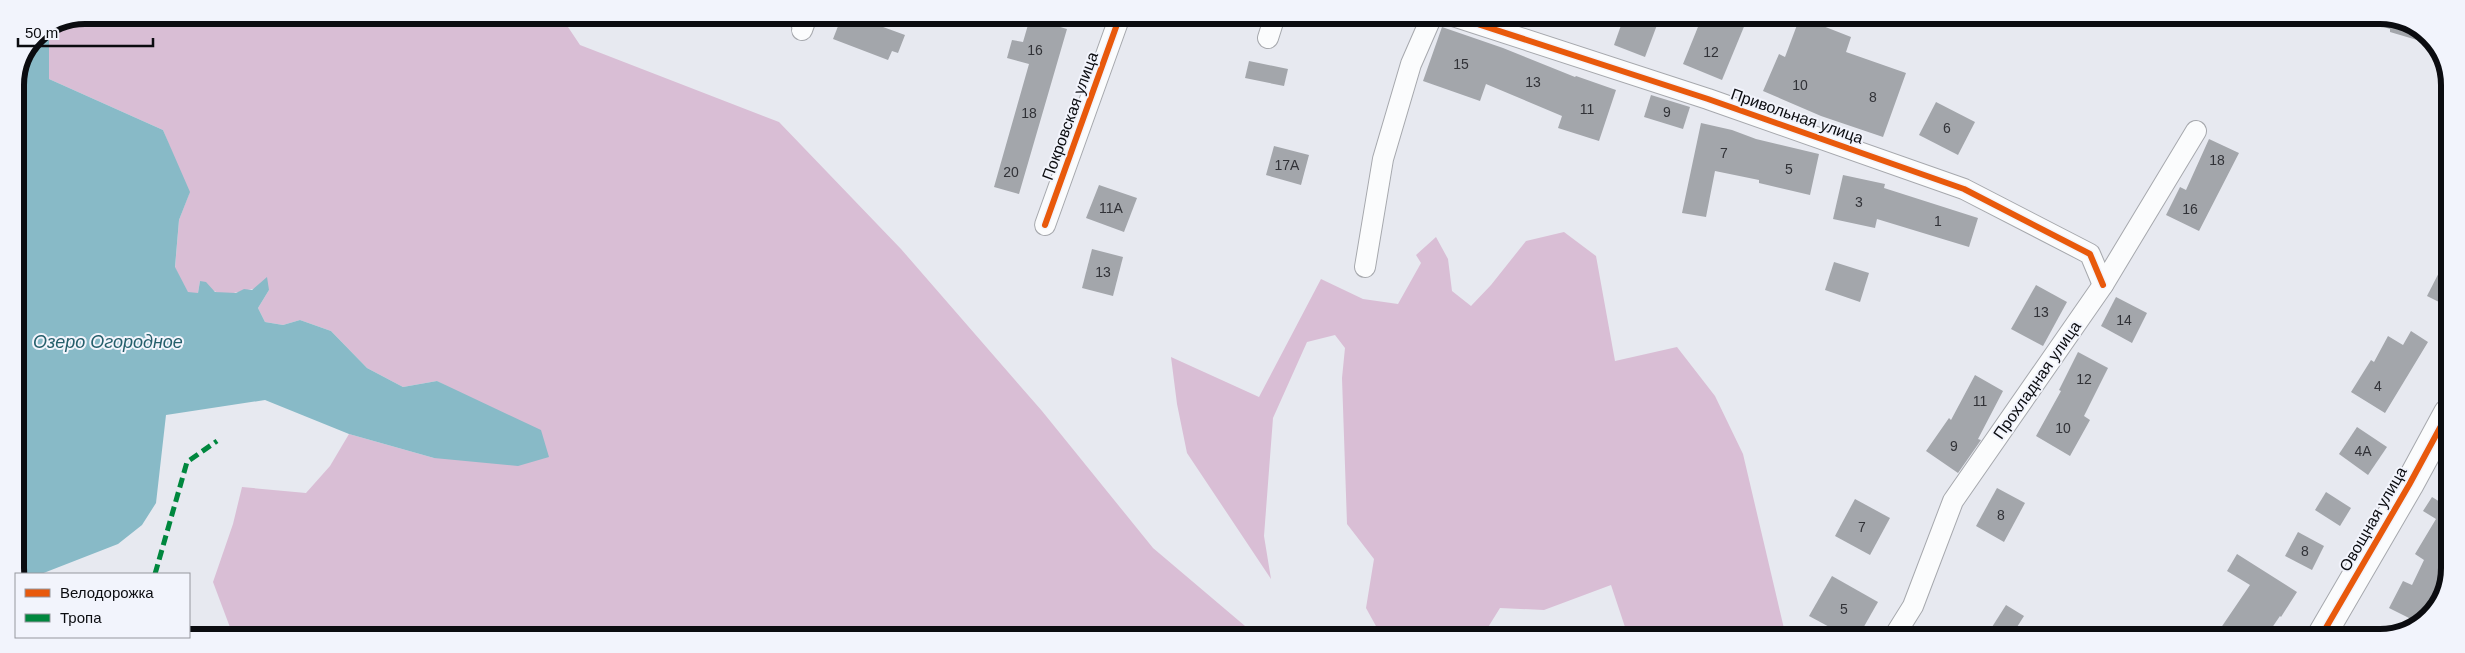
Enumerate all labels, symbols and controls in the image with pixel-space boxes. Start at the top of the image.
scale bar [18,15,152,47]
text: 50 m [25,24,58,41]
house number: 16 [1027,42,1043,58]
house number: 12 [1703,44,1719,60]
street label: Покровская улица [1039,50,1101,182]
house number: 15 [1453,56,1469,72]
house number: 13 [1525,74,1541,90]
house number: 10 [1792,77,1808,93]
street label: Привольная улица [1729,85,1865,147]
house number: 8 [1869,89,1877,105]
house number: 11 [1580,101,1594,117]
house number: 9 [1663,104,1671,120]
house number: 18 [1021,105,1037,121]
house number: 6 [1943,120,1951,136]
house number: 7 [1720,145,1728,161]
house number: 18 [2209,152,2225,168]
house number: 17А [1275,157,1300,173]
house number: 5 [1785,161,1793,177]
house number: 20 [1003,164,1019,180]
house number: 3 [1855,194,1863,210]
house number: 11А [1099,200,1124,216]
house number: 16 [2182,201,2198,217]
house number: 1 [1934,213,1942,229]
house number: 13 [1095,264,1111,280]
house number: 13 [2033,304,2049,320]
house number: 14 [2116,312,2132,328]
street label: Прохладная улица [1990,318,2084,442]
water label: Озеро Огородное [33,332,183,352]
house number: 12 [2076,371,2092,387]
house number: 4 [2374,378,2382,394]
house number: 11 [1973,393,1987,409]
house number: 10 [2055,420,2071,436]
house number: 9 [1950,438,1958,454]
house number: 4А [2354,443,2372,459]
street label: Овощная улица [2336,464,2410,574]
house number: 8 [1997,507,2005,523]
house number: 7 [1858,519,1866,535]
house number: 8 [2301,543,2309,559]
legend [15,573,190,638]
text: Велодорожка [60,584,154,601]
house number: 5 [1840,601,1848,617]
text: Тропа [60,609,102,626]

